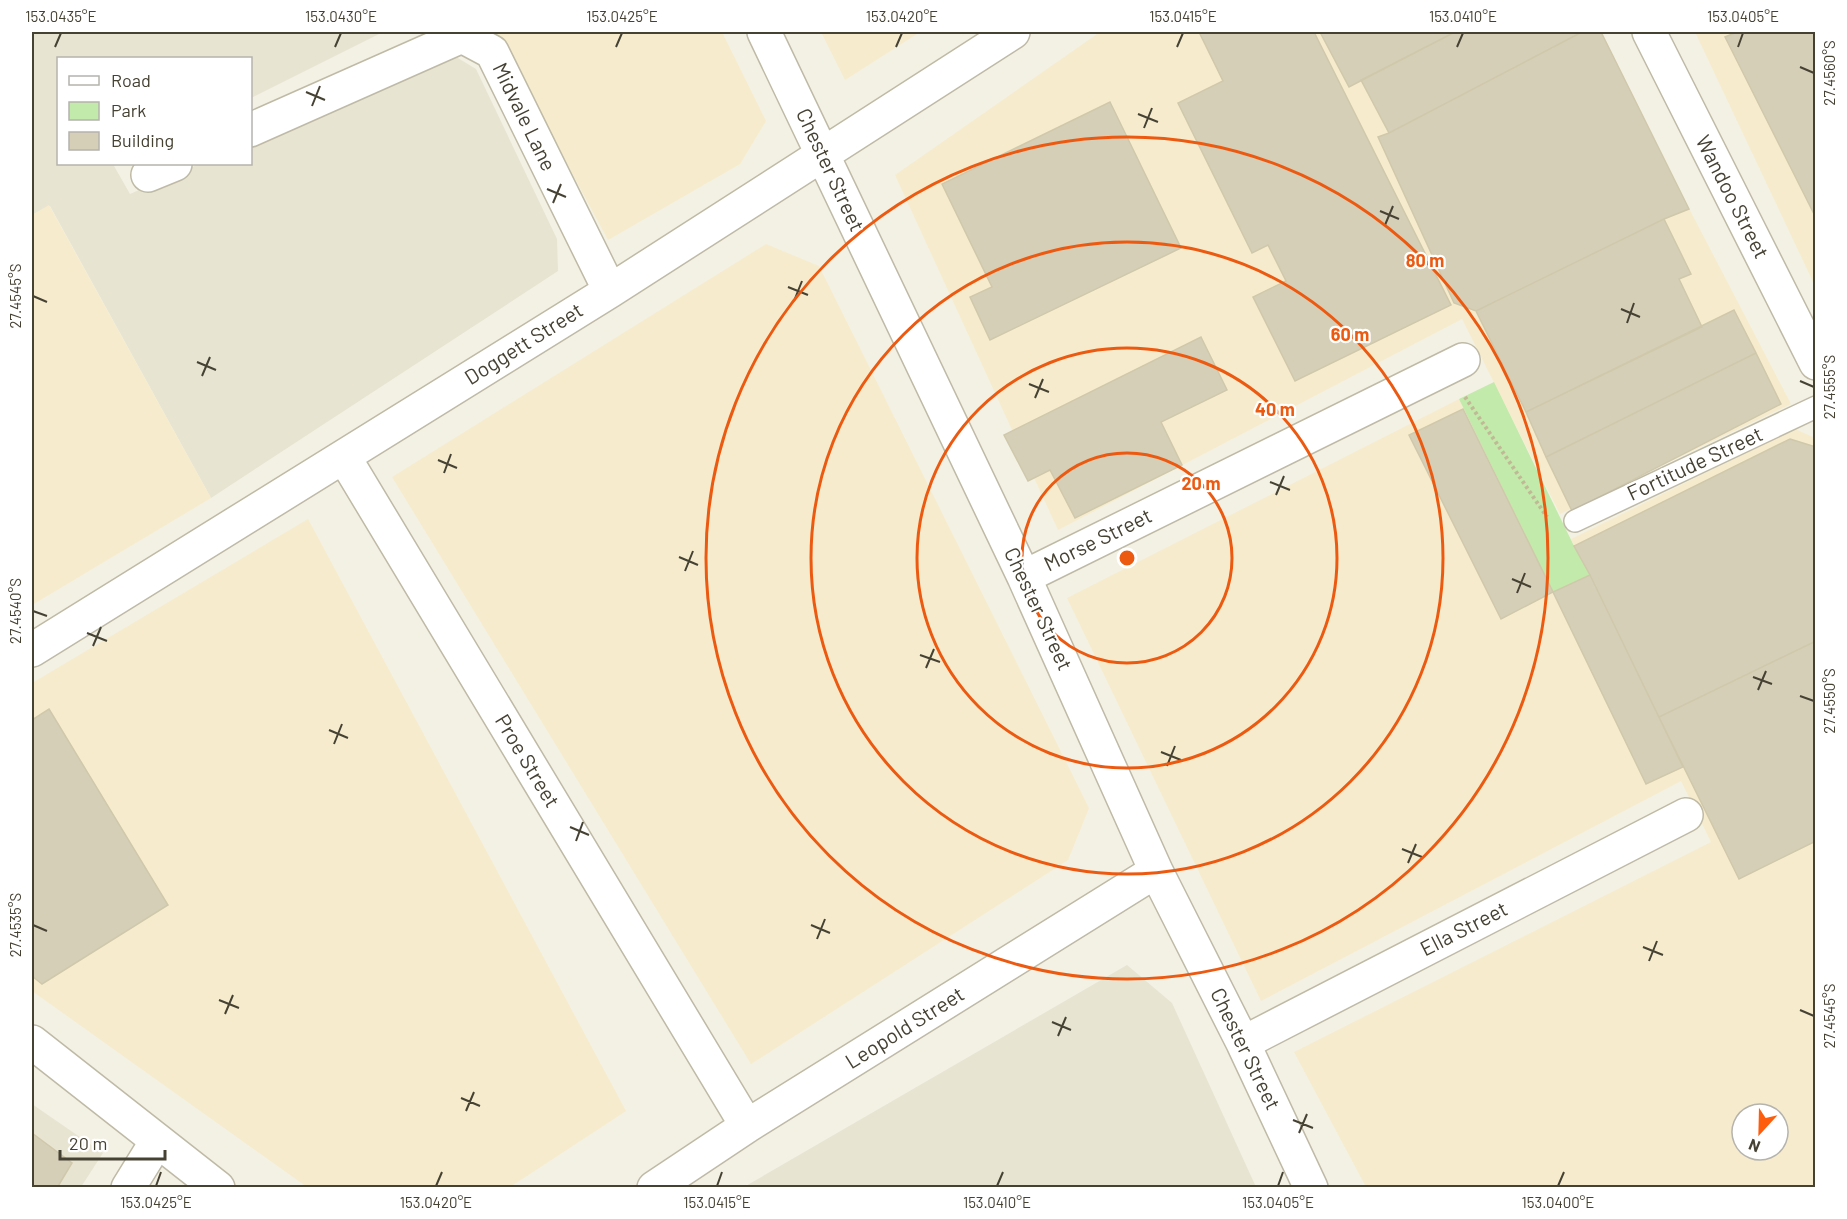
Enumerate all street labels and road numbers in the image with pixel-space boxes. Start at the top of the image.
street label: Midvale Lane [488,58,562,175]
street label: Chester Street [792,104,871,235]
street label: Wandoo Street [1692,130,1775,262]
street label: Doggett Street [459,296,587,389]
street label: Fortitude Street [1623,420,1766,505]
street label: Morse Street [1039,502,1155,576]
street label: Chester Street [1000,543,1079,674]
street label: Proe Street [491,709,566,811]
street label: Ella Street [1415,895,1511,960]
street label: Leopold Street [840,980,968,1073]
street label: Chester Street [1206,983,1287,1113]

